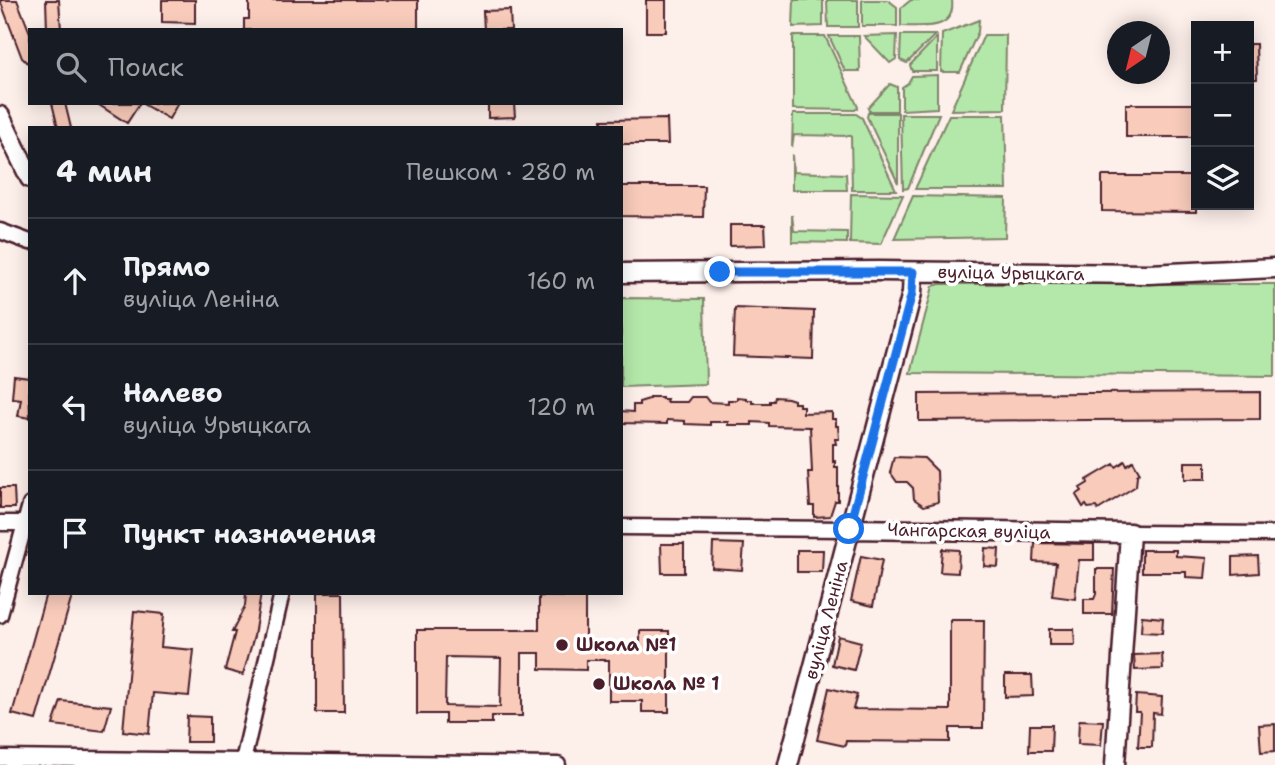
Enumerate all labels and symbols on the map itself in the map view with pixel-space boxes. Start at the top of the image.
north arrow [1107,21,1170,84]
route end [704,256,735,287]
street label: вуліца Урыцкага [937,260,1085,286]
route start [833,513,864,544]
street label: Чангарская вуліца [887,518,1051,544]
street label: вуліца Леніна [799,558,853,682]
place label: Школа №1 [576,633,676,657]
marker: Школа №1 [554,637,570,653]
place label: Школа № 1 [613,672,720,696]
marker: Школа № 1 [591,676,607,692]

